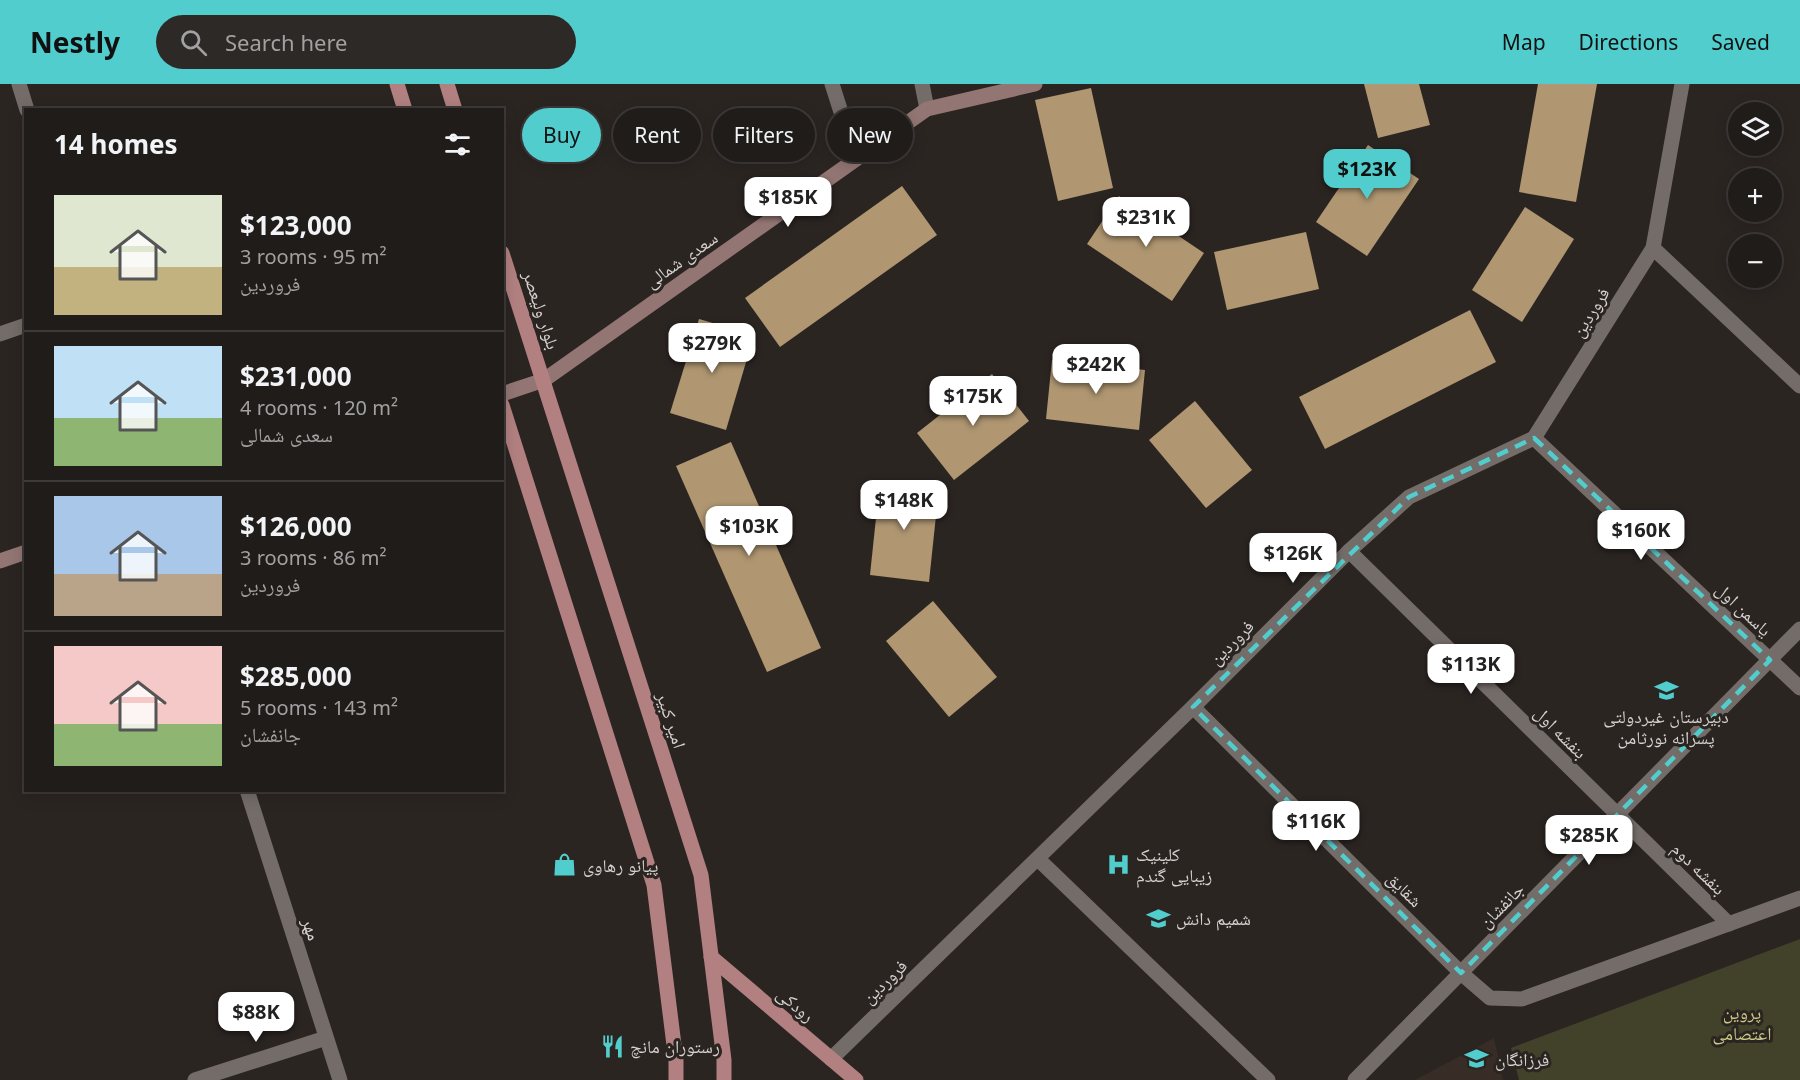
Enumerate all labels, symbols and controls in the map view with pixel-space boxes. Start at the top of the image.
search box [156,15,576,69]
text: Nestly [30,23,120,61]
icon: search [177,26,210,59]
text: Search here [225,27,347,57]
text: Map [1502,28,1546,56]
text: Directions [1579,28,1678,56]
text: Saved [1711,28,1770,56]
map controls [1728,102,1782,288]
button: layers [1728,102,1782,156]
chip: Buy [522,108,601,162]
chip: Rent [613,108,701,162]
chip: Filters [713,108,815,162]
chip: New [827,108,913,162]
text: 14 homes [54,126,178,162]
icon: filters [441,128,474,161]
pin: $123K [1325,149,1409,200]
text: $123K [1337,155,1397,182]
button: + [1728,168,1782,222]
pin: $185K [746,177,830,228]
text: $185K [758,183,818,210]
pin: $231K [1104,197,1188,248]
text: $231K [1116,203,1176,230]
text: $123,000 [240,207,352,243]
icon: home [102,219,174,291]
street label: سعدى شمالى [640,225,722,293]
button: − [1728,234,1782,288]
text: 3 rooms · 95 m² [240,243,387,270]
street label: بلوار ولیعصر [518,267,566,352]
text: فروردین [240,270,300,297]
street label: فروردین [1565,283,1615,341]
pin: $279K [670,323,754,374]
text: $279K [682,329,742,356]
pin: $242K [1054,344,1138,395]
text: $242K [1066,350,1126,377]
text: $231,000 [240,358,352,394]
icon: home [102,370,174,442]
pin: $175K [931,376,1015,427]
text: $175K [943,382,1003,409]
text: 4 rooms · 120 m² [240,394,398,421]
text: سعدى شمالى [240,421,333,448]
pin: $148K [862,480,946,531]
text: $148K [874,486,934,513]
pin: $103K [707,506,791,557]
text: $126,000 [240,508,352,544]
pin: $160K [1599,510,1683,561]
text: $103K [719,512,779,539]
text: $160K [1611,516,1671,543]
icon: home [102,520,174,592]
pin: $126K [1251,533,1335,584]
text: $126K [1263,539,1323,566]
text: 3 rooms · 86 m² [240,544,387,571]
text: فروردین [240,571,300,598]
street label: یاسمن اول [1711,577,1777,641]
street label: فروردین [1203,614,1259,670]
pin: $113K [1429,644,1513,695]
text: $113K [1441,650,1501,677]
text: $285,000 [240,658,352,694]
icon: home [102,670,174,742]
school or university icon: دبیرستان غیردولتی پسرانه نورثامن [1653,677,1679,703]
street label: امیر کبیر [651,688,692,751]
text: 5 rooms · 143 m² [240,694,398,721]
street label: بنفشه اول [1529,700,1593,764]
place label: دبیرستان غیردولتی پسرانه نورثامن [1603,704,1729,749]
text: جانفشان [240,721,301,748]
pin: $116K [1274,801,1358,852]
text: $116K [1286,807,1346,834]
pin: $285K [1547,815,1631,866]
text: $285K [1559,821,1619,848]
street label: بنفشه دوم [1666,836,1731,901]
place label: کلینیک زیبایی گندم [1136,842,1212,888]
hospital icon: کلینیک زیبایی گندم [1105,851,1131,877]
shop icon: پیانو رهاوی [552,852,578,878]
place label: پیانو رهاوی [583,853,658,877]
street label: شقایق [1382,866,1428,912]
street label: جانفشان [1473,877,1529,933]
school or university icon: شمیم دانش [1145,905,1171,931]
place label: شمیم دانش [1176,906,1251,931]
street label: مهر [297,914,327,943]
street label: فروردین [856,953,912,1009]
street label: رودکى [772,981,820,1027]
pin: $88K [220,992,292,1043]
text: $88K [232,998,280,1025]
park label: پروین اعتصامى [1713,1000,1772,1045]
restaurant icon: رستوران مانچ [599,1033,625,1059]
place label: رستوران مانچ [630,1034,720,1059]
school or university icon: فرزانگان [1464,1046,1490,1072]
place label: فرزانگان [1495,1047,1549,1071]

